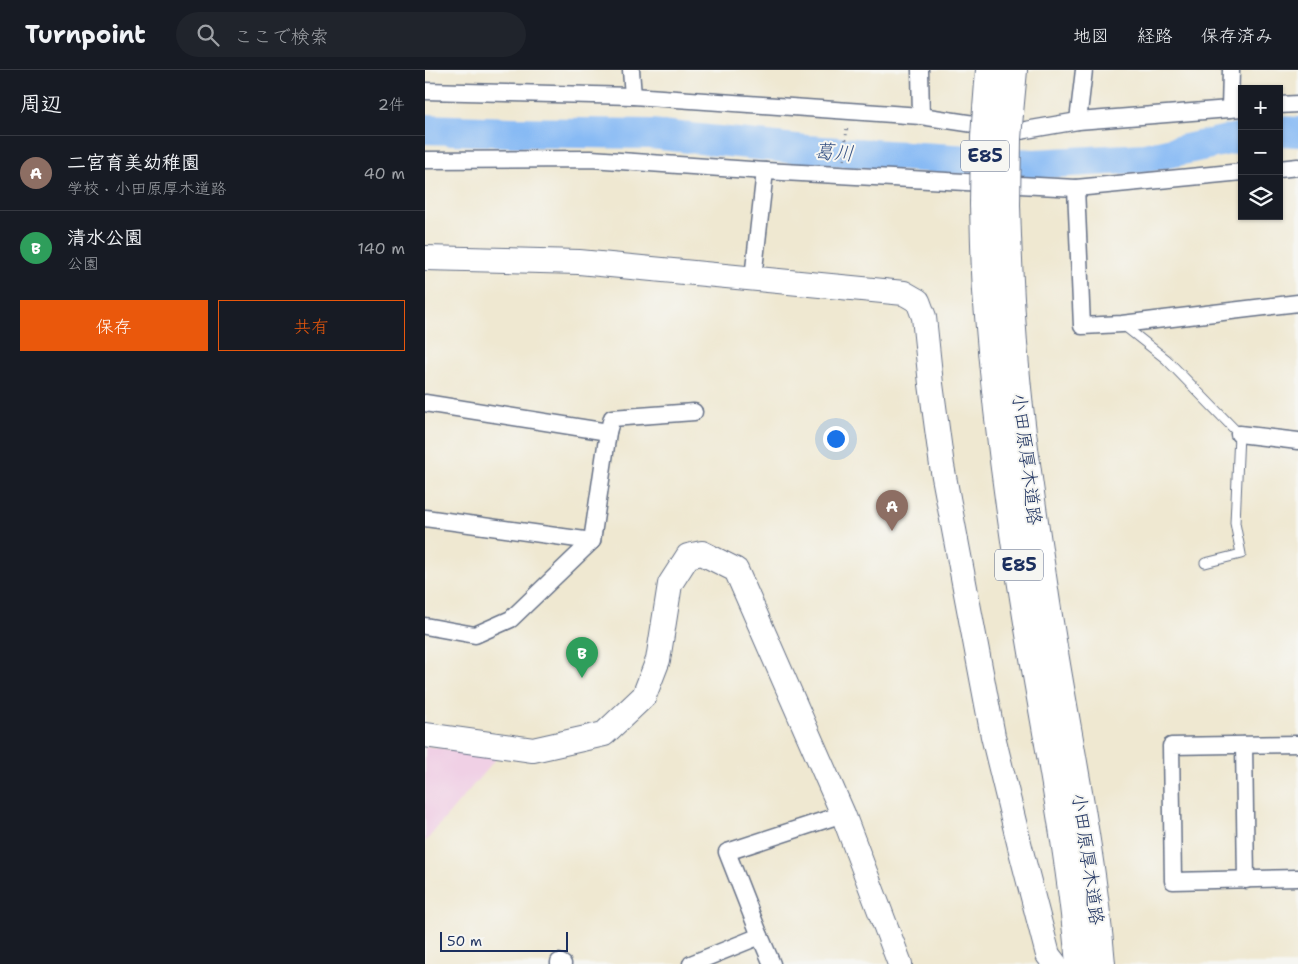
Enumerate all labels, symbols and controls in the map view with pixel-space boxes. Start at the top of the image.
search box [176,12,526,57]
text: Turnpoint [25,19,146,51]
icon: search [194,21,222,49]
text: ここで検索 [234,24,329,49]
text: 地図 [1073,24,1109,48]
text: 経路 [1137,24,1173,48]
text: 保存済み [1201,24,1273,48]
map controls [1238,85,1283,220]
button: + [1238,85,1283,130]
text: 周辺 [20,90,62,118]
text: 2件 [378,94,405,115]
button: − [1238,130,1283,175]
water label: 葛川 [813,138,855,166]
road number: E85 [961,140,1009,172]
text: 二宮育美幼稚園 [67,150,200,175]
text: A [30,163,42,184]
text: 40 m [363,163,405,184]
button: layers [1238,175,1283,220]
text: 学校 · 小田原厚木道路 [67,178,226,199]
text: 清水公園 [67,225,143,250]
text: B [31,238,41,259]
text: 140 m [358,238,405,259]
text: 公園 [67,253,99,274]
button: 保存 [20,300,208,351]
button: 共有 [218,300,405,351]
street label: 小田原厚木道路 [1006,391,1048,527]
your location [823,426,849,452]
pin: A [876,490,908,531]
road number: E85 [995,550,1043,580]
pin: B [566,637,598,678]
street label: 小田原厚木道路 [1066,791,1110,927]
scale bar [440,929,567,952]
text: 50 m [447,932,482,950]

